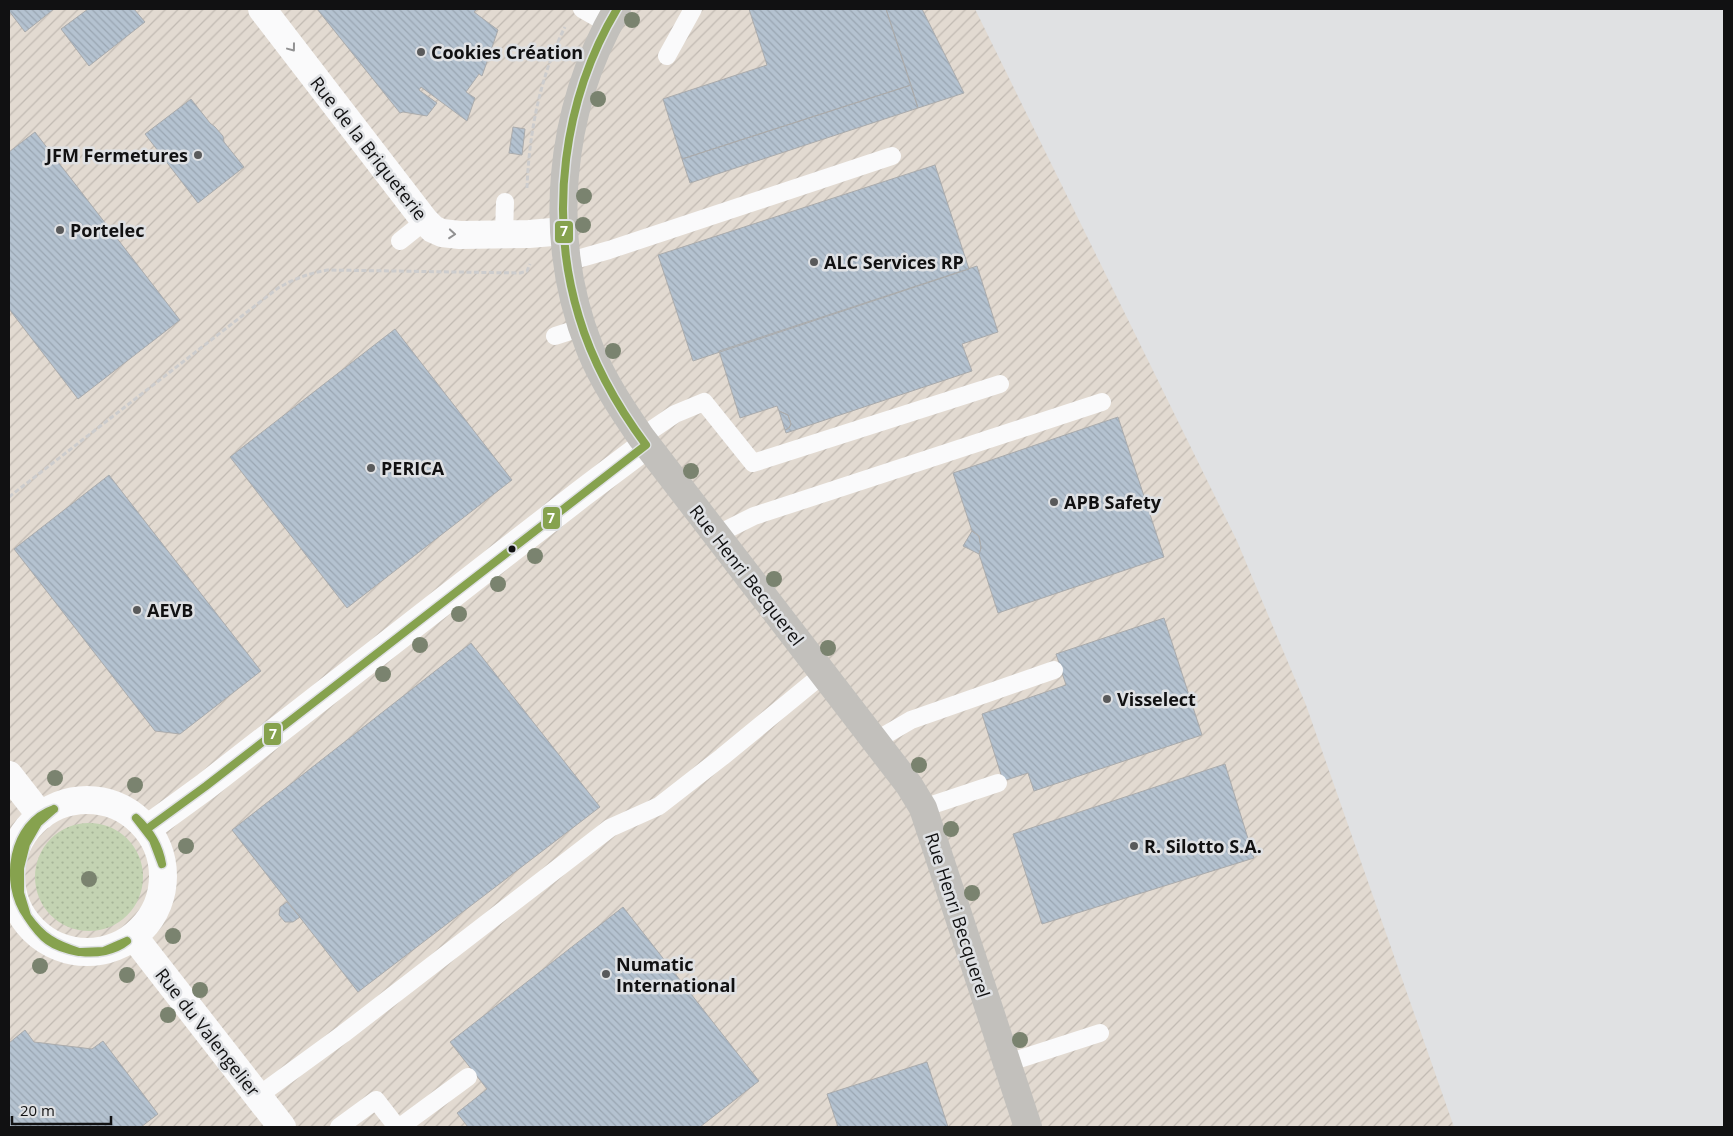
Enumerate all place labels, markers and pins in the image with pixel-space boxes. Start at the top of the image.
place label: Cookies Création [431,40,583,64]
marker: Cookies Création [415,46,427,58]
place label: JFM Fermetures [44,143,188,167]
marker: JFM Fermetures [192,149,204,161]
place label: Portelec [70,218,144,242]
marker: Portelec [54,224,66,236]
place label: ALC Services RP [824,250,964,274]
marker: ALC Services RP [808,256,820,268]
place label: PERICA [381,456,445,480]
marker: PERICA [365,462,377,474]
place label: APB Safety [1064,490,1162,514]
marker: APB Safety [1048,496,1060,508]
unlabelled marker [507,544,517,554]
place label: AEVB [147,598,193,622]
marker: AEVB [131,604,143,616]
place label: Visselect [1117,687,1196,711]
marker: Visselect [1101,693,1113,705]
place label: R. Silotto S.A. [1144,834,1262,858]
marker: R. Silotto S.A. [1128,840,1140,852]
place label: Numatic International [616,952,736,997]
marker: Numatic International [600,968,612,980]

